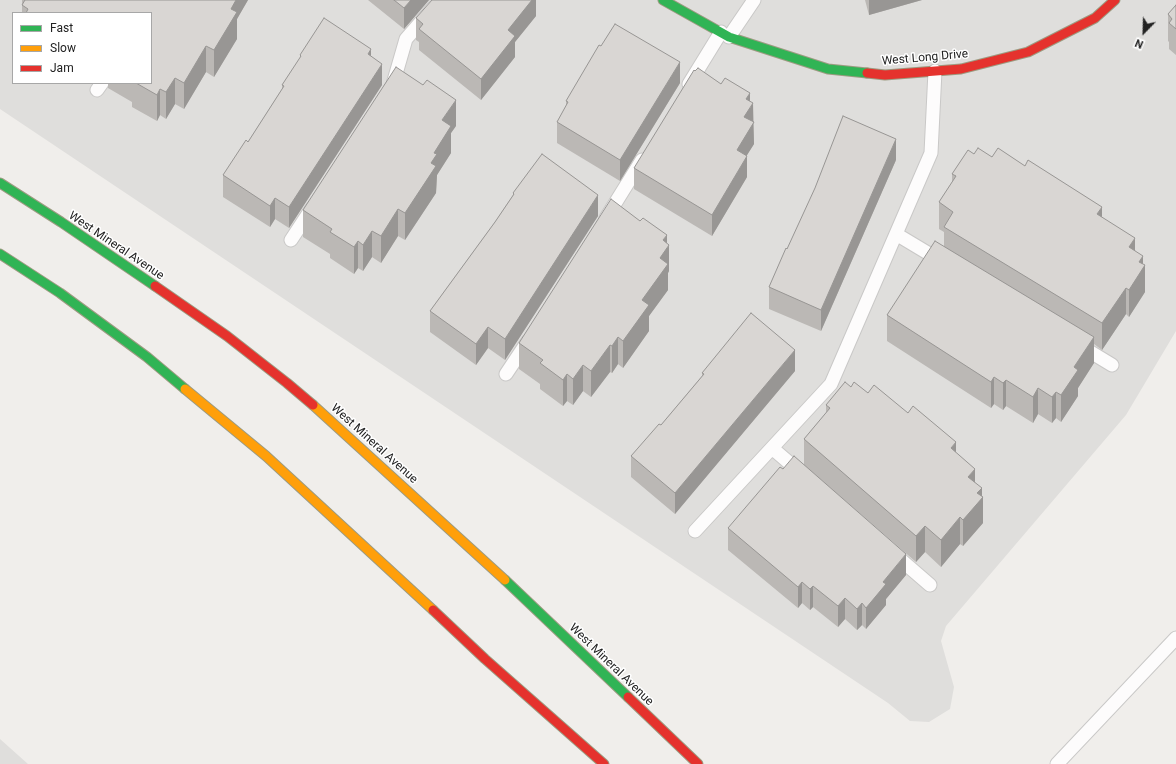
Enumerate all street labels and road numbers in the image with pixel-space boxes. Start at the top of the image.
street label: West Long Drive [881,47,969,69]
street label: West Mineral Avenue [66,209,166,283]
street label: West Mineral Avenue [328,401,420,487]
street label: West Mineral Avenue [566,621,656,709]

